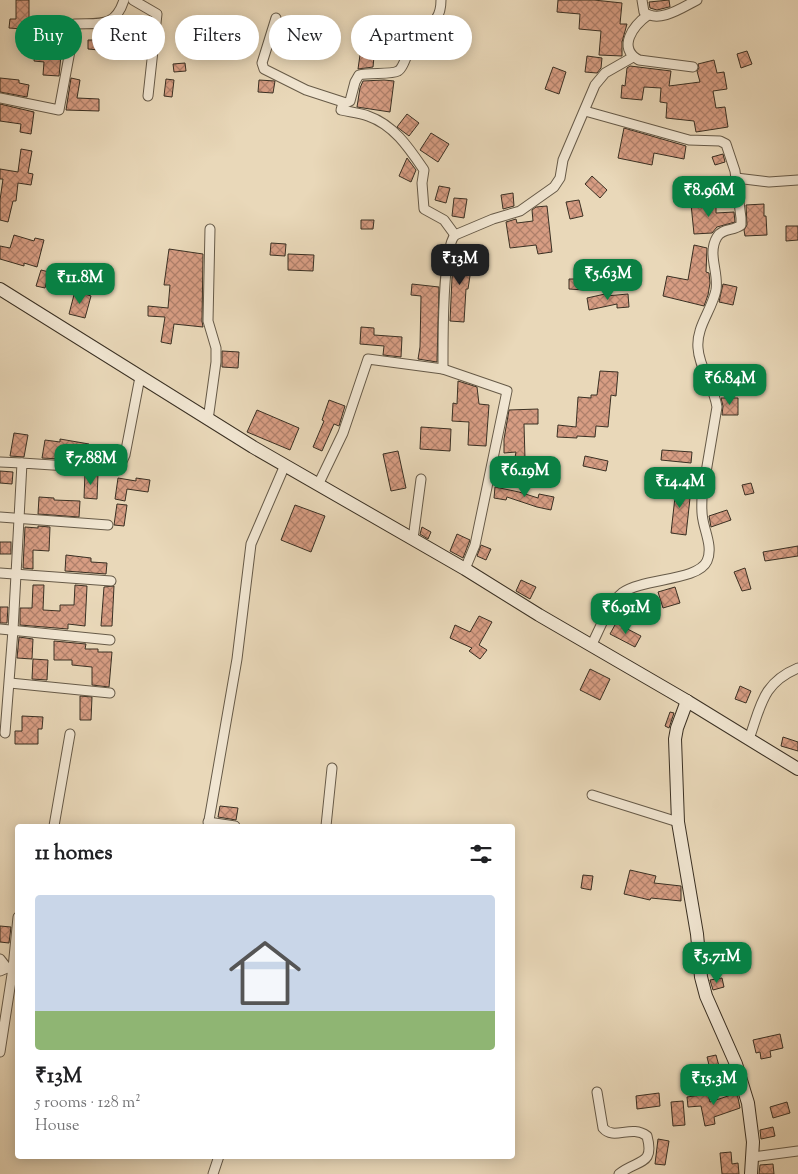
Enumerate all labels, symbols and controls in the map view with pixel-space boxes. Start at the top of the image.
chip: Buy [15,15,82,60]
chip: Rent [92,15,165,60]
chip: Filters [175,15,259,60]
chip: New [269,15,341,60]
chip: Apartment [351,15,472,60]
pin: ₹8.96M [668,176,750,218]
text: ₹8.96M [683,180,735,203]
pin: ₹13M [430,244,490,286]
text: ₹13M [442,248,478,271]
pin: ₹5.63M [567,258,649,301]
pin: ₹11.8M [39,262,121,305]
text: ₹5.63M [584,263,632,286]
text: ₹11.8M [57,267,103,290]
pin: ₹6.84M [689,364,771,406]
text: ₹6.84M [704,368,756,391]
pin: ₹7.88M [50,444,132,486]
text: ₹7.88M [65,448,117,471]
pin: ₹6.19M [484,456,566,498]
text: ₹6.19M [501,460,549,483]
pin: ₹14.4M [639,466,721,509]
text: ₹14.4M [655,471,705,494]
pin: ₹6.91M [585,592,667,635]
text: ₹6.91M [602,597,650,620]
text: 11 homes [35,839,113,869]
icon: filters [467,840,495,868]
icon: home [220,928,310,1018]
pin: ₹5.71M [676,942,758,984]
text: ₹5.71M [694,946,740,969]
text: ₹13M [35,1062,82,1092]
pin: ₹15.3M [673,1064,755,1106]
text: ₹15.3M [691,1068,737,1091]
text: 5 rooms · 128 m² [35,1092,141,1115]
text: House [35,1115,79,1138]

